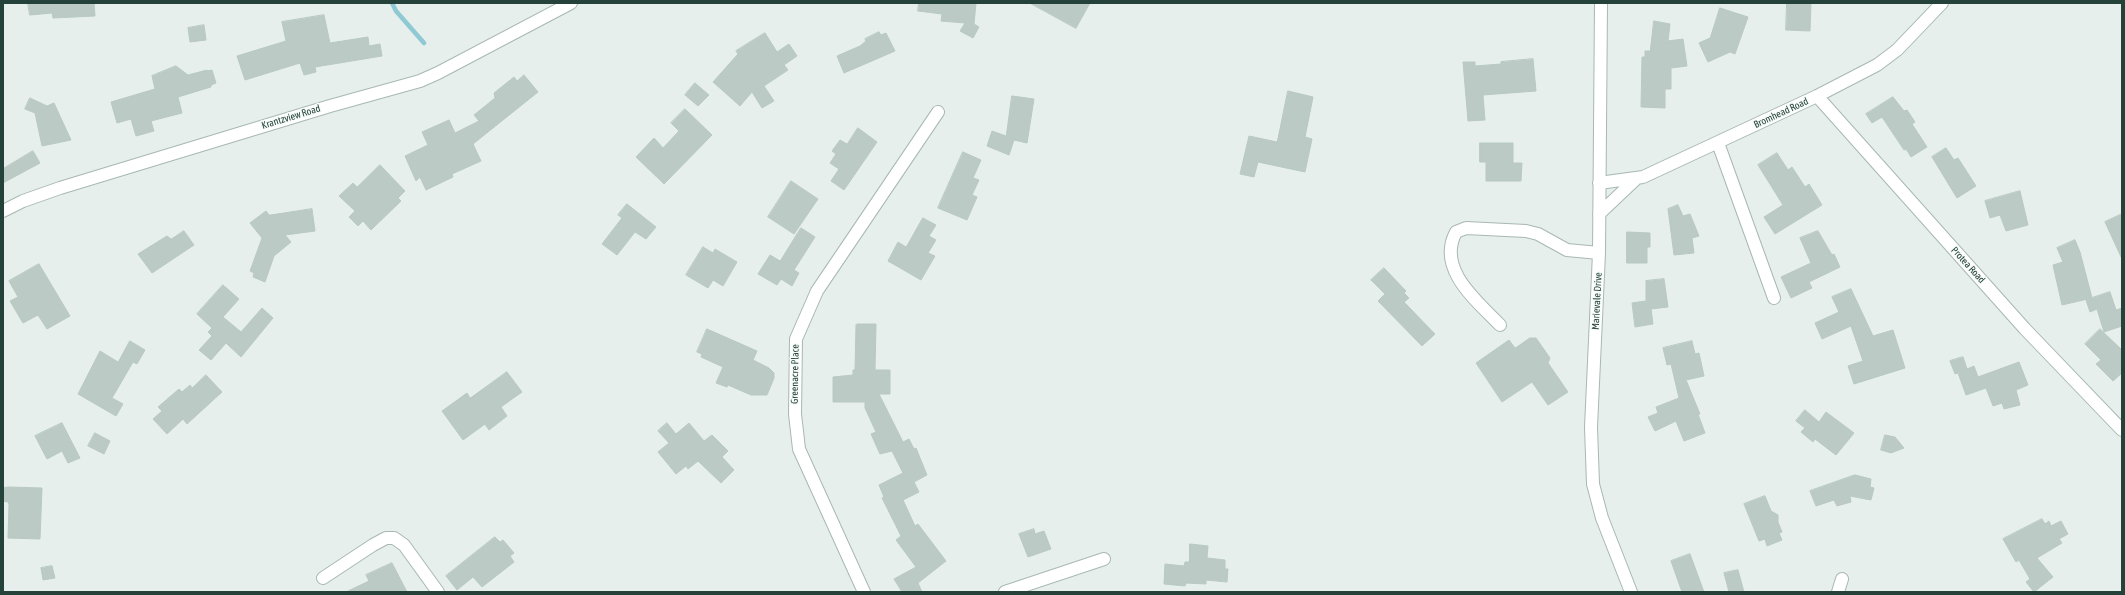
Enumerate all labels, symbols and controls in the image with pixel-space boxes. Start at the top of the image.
street label: Bromhead Road [1752,95,1810,131]
street label: Krantzview Road [260,102,322,132]
street label: Protea Road [1948,244,1988,286]
street label: Marievale Drive [1590,272,1604,330]
street label: Greenacre Place [788,344,802,404]

